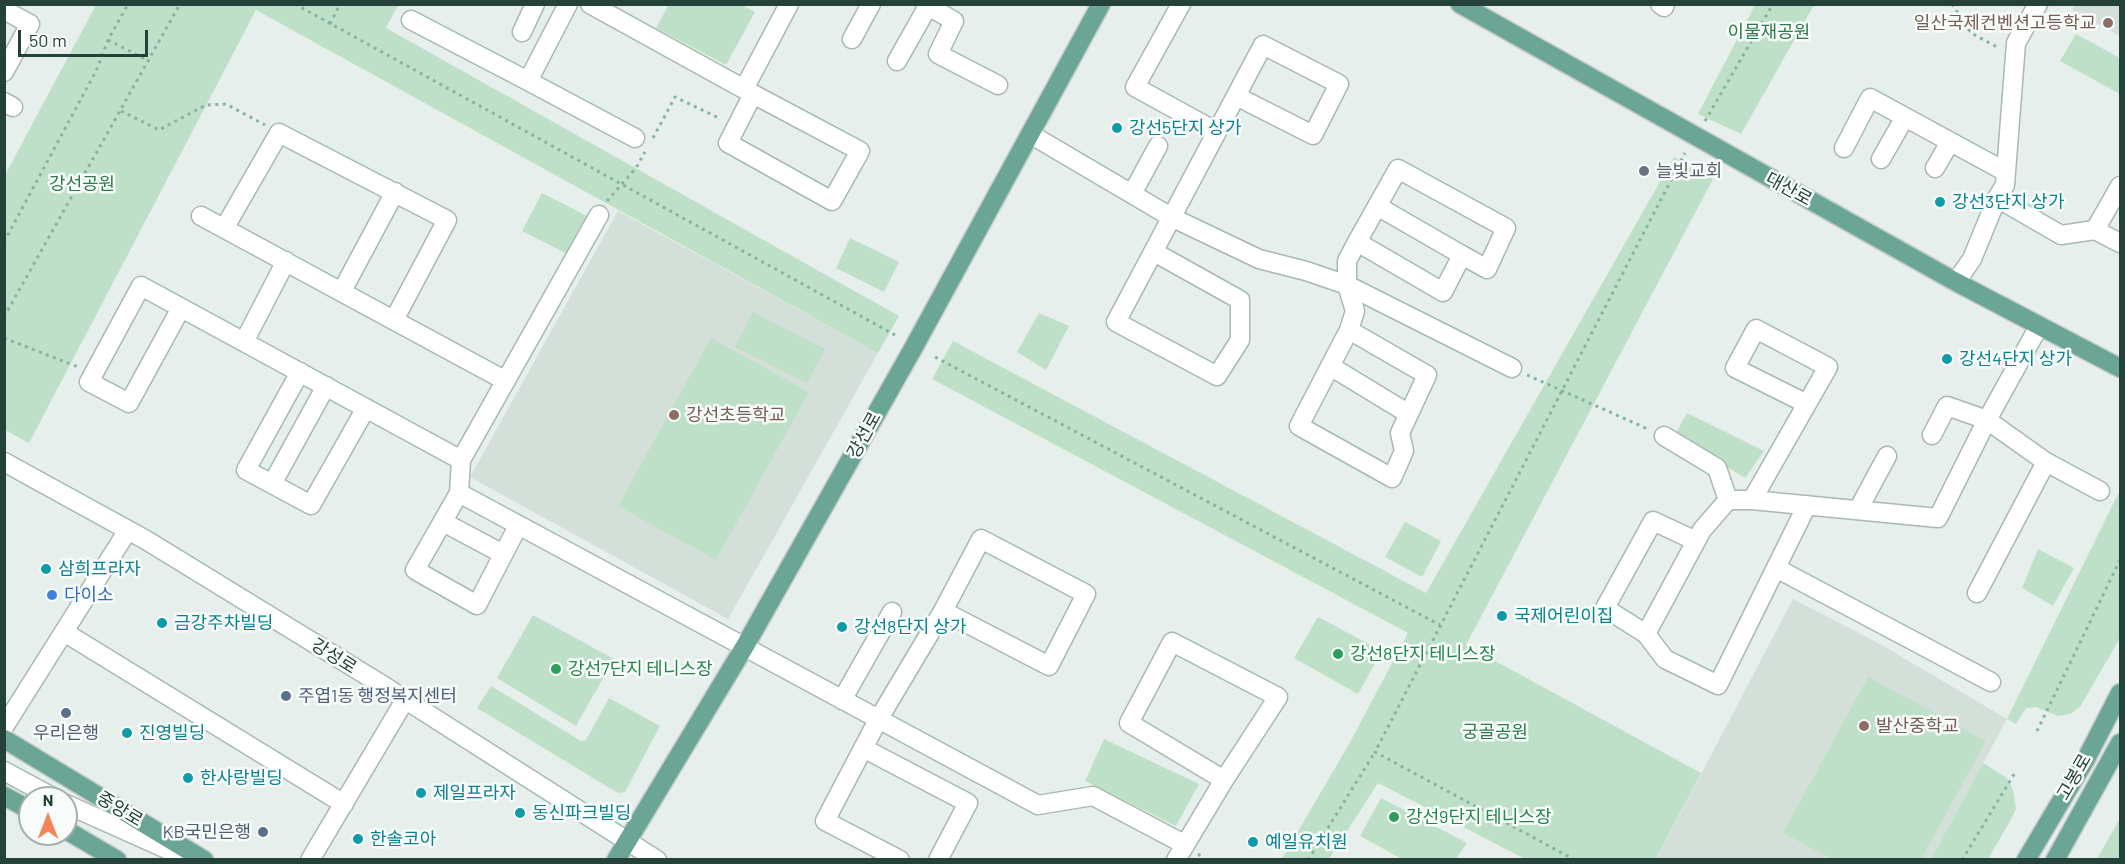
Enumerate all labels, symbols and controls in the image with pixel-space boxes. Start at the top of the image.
place label: 일산국제컨벤션고등학교 [1914,12,2096,34]
marker: 일산국제컨벤션고등학교 [2101,16,2115,30]
scale bar [21,18,152,56]
park label: 이물재공원 [1728,21,1810,43]
text: 50 m [29,29,67,51]
place label: 강선5단지 상가 [1129,117,1241,139]
marker: 강선5단지 상가 [1110,121,1124,135]
place label: 늘빛교회 [1656,160,1722,182]
marker: 늘빛교회 [1637,164,1651,178]
street label: 대산로 [1762,168,1816,210]
park label: 강선공원 [49,173,115,195]
place label: 강선3단지 상가 [1952,191,2064,213]
marker: 강선3단지 상가 [1933,195,1947,209]
place label: 강선4단지 상가 [1959,348,2072,370]
marker: 강선4단지 상가 [1940,352,1954,366]
place label: 강선초등학교 [686,404,785,426]
marker: 강선초등학교 [667,408,681,422]
street label: 강선로 [843,408,885,462]
place label: 삼희프라자 [58,558,141,580]
marker: 삼희프라자 [39,562,53,576]
place label: 다이소 [64,584,114,606]
marker: 다이소 [45,588,59,602]
place label: 국제어린이집 [1514,605,1613,627]
marker: 국제어린이집 [1495,609,1509,623]
place label: 금강주차빌딩 [174,612,273,634]
marker: 금강주차빌딩 [155,616,169,630]
place label: 강선8단지 상가 [854,616,966,638]
marker: 강선8단지 상가 [835,620,849,634]
street label: 강성로 [307,634,361,678]
place label: 강선8단지 테니스장 [1350,643,1495,665]
marker: 강선8단지 테니스장 [1331,647,1345,661]
place label: 강선7단지 테니스장 [568,658,713,680]
marker: 강선7단지 테니스장 [549,662,563,676]
place label: 주엽1동 행정복지센터 [298,685,457,707]
marker: 주엽1동 행정복지센터 [279,689,293,703]
marker: 우리은행 [59,706,73,720]
place label: 발산중학교 [1876,715,1959,737]
marker: 발산중학교 [1857,719,1871,733]
park label: 궁골공원 [1462,721,1528,743]
place label: 우리은행 [33,722,99,744]
place label: 진영빌딩 [139,722,205,744]
marker: 진영빌딩 [120,726,134,740]
street label: 고봉로 [2052,750,2096,804]
place label: 한사랑빌딩 [200,767,283,789]
marker: 한사랑빌딩 [181,771,195,785]
place label: 제일프라자 [433,782,516,804]
north arrow [18,786,78,846]
marker: 제일프라자 [414,786,428,800]
street label: 중앙로 [93,787,147,831]
text: N [43,790,53,809]
place label: 동신파크빌딩 [532,802,631,824]
marker: 동신파크빌딩 [513,806,527,820]
place label: 강선9단지 테니스장 [1406,806,1551,828]
marker: 강선9단지 테니스장 [1387,810,1401,824]
place label: KB국민은행 [162,821,251,843]
marker: KB국민은행 [256,825,270,839]
place label: 한솔코아 [370,828,436,850]
place label: 예일유치원 [1265,831,1348,853]
marker: 한솔코아 [351,832,365,846]
marker: 예일유치원 [1246,835,1260,849]

